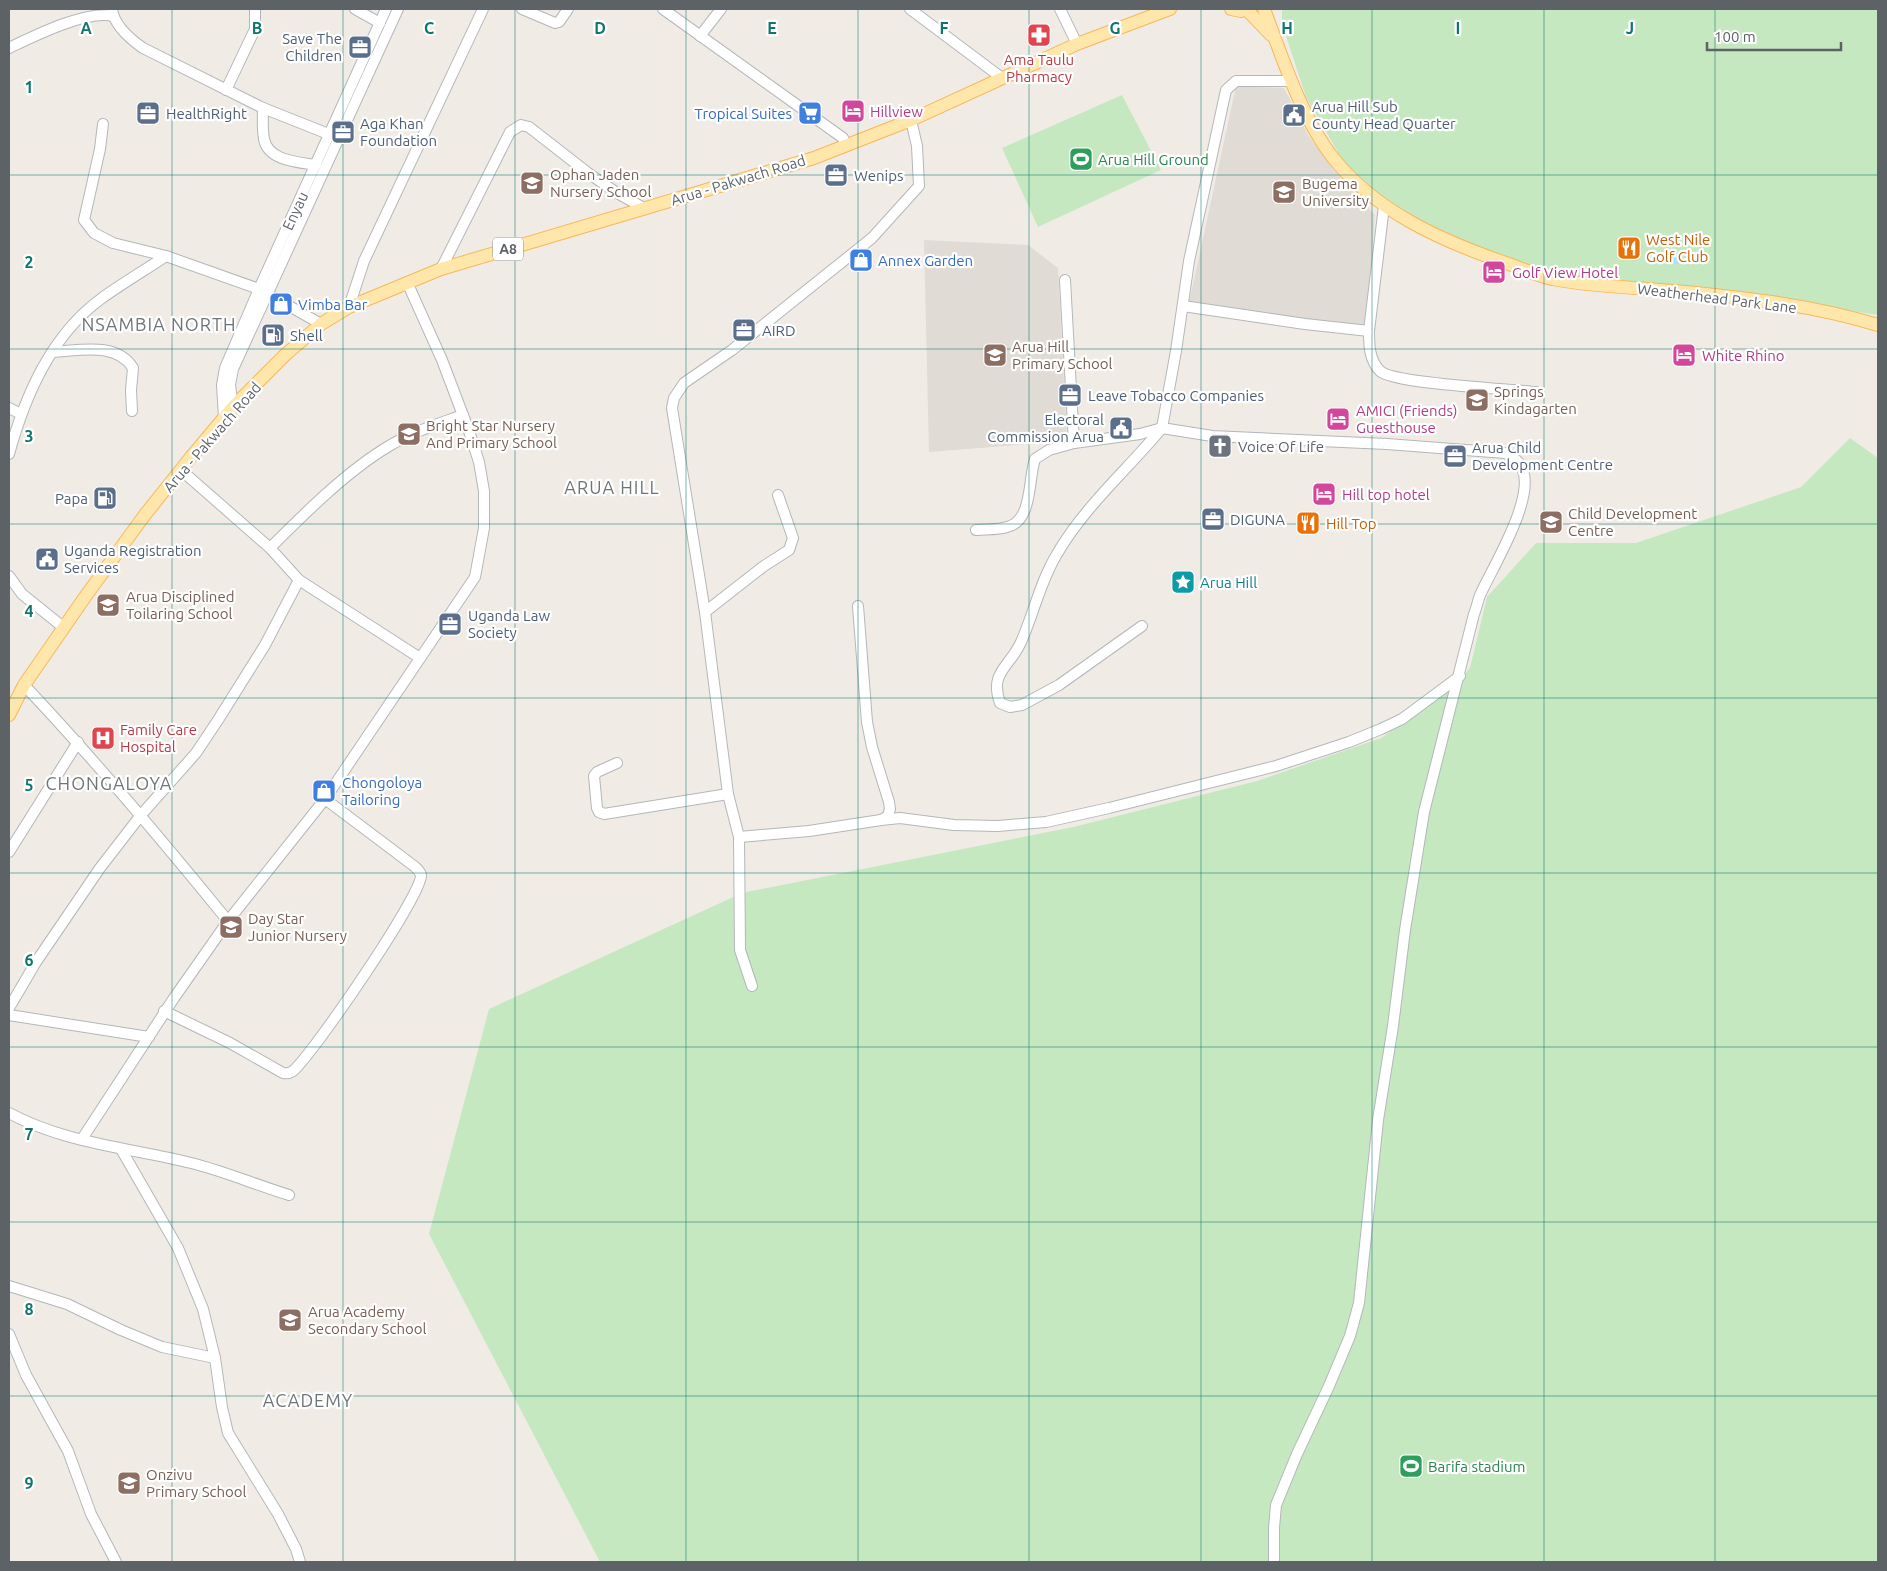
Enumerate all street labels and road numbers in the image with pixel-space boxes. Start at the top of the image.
street label: Arua - Pakwach Road [669,151,807,209]
street label: Enyau [279,189,311,233]
road number: A8 [493,238,523,260]
street label: Weatherhead Park Lane [1636,280,1798,316]
street label: Arua - Pakwach Road [160,379,264,495]

